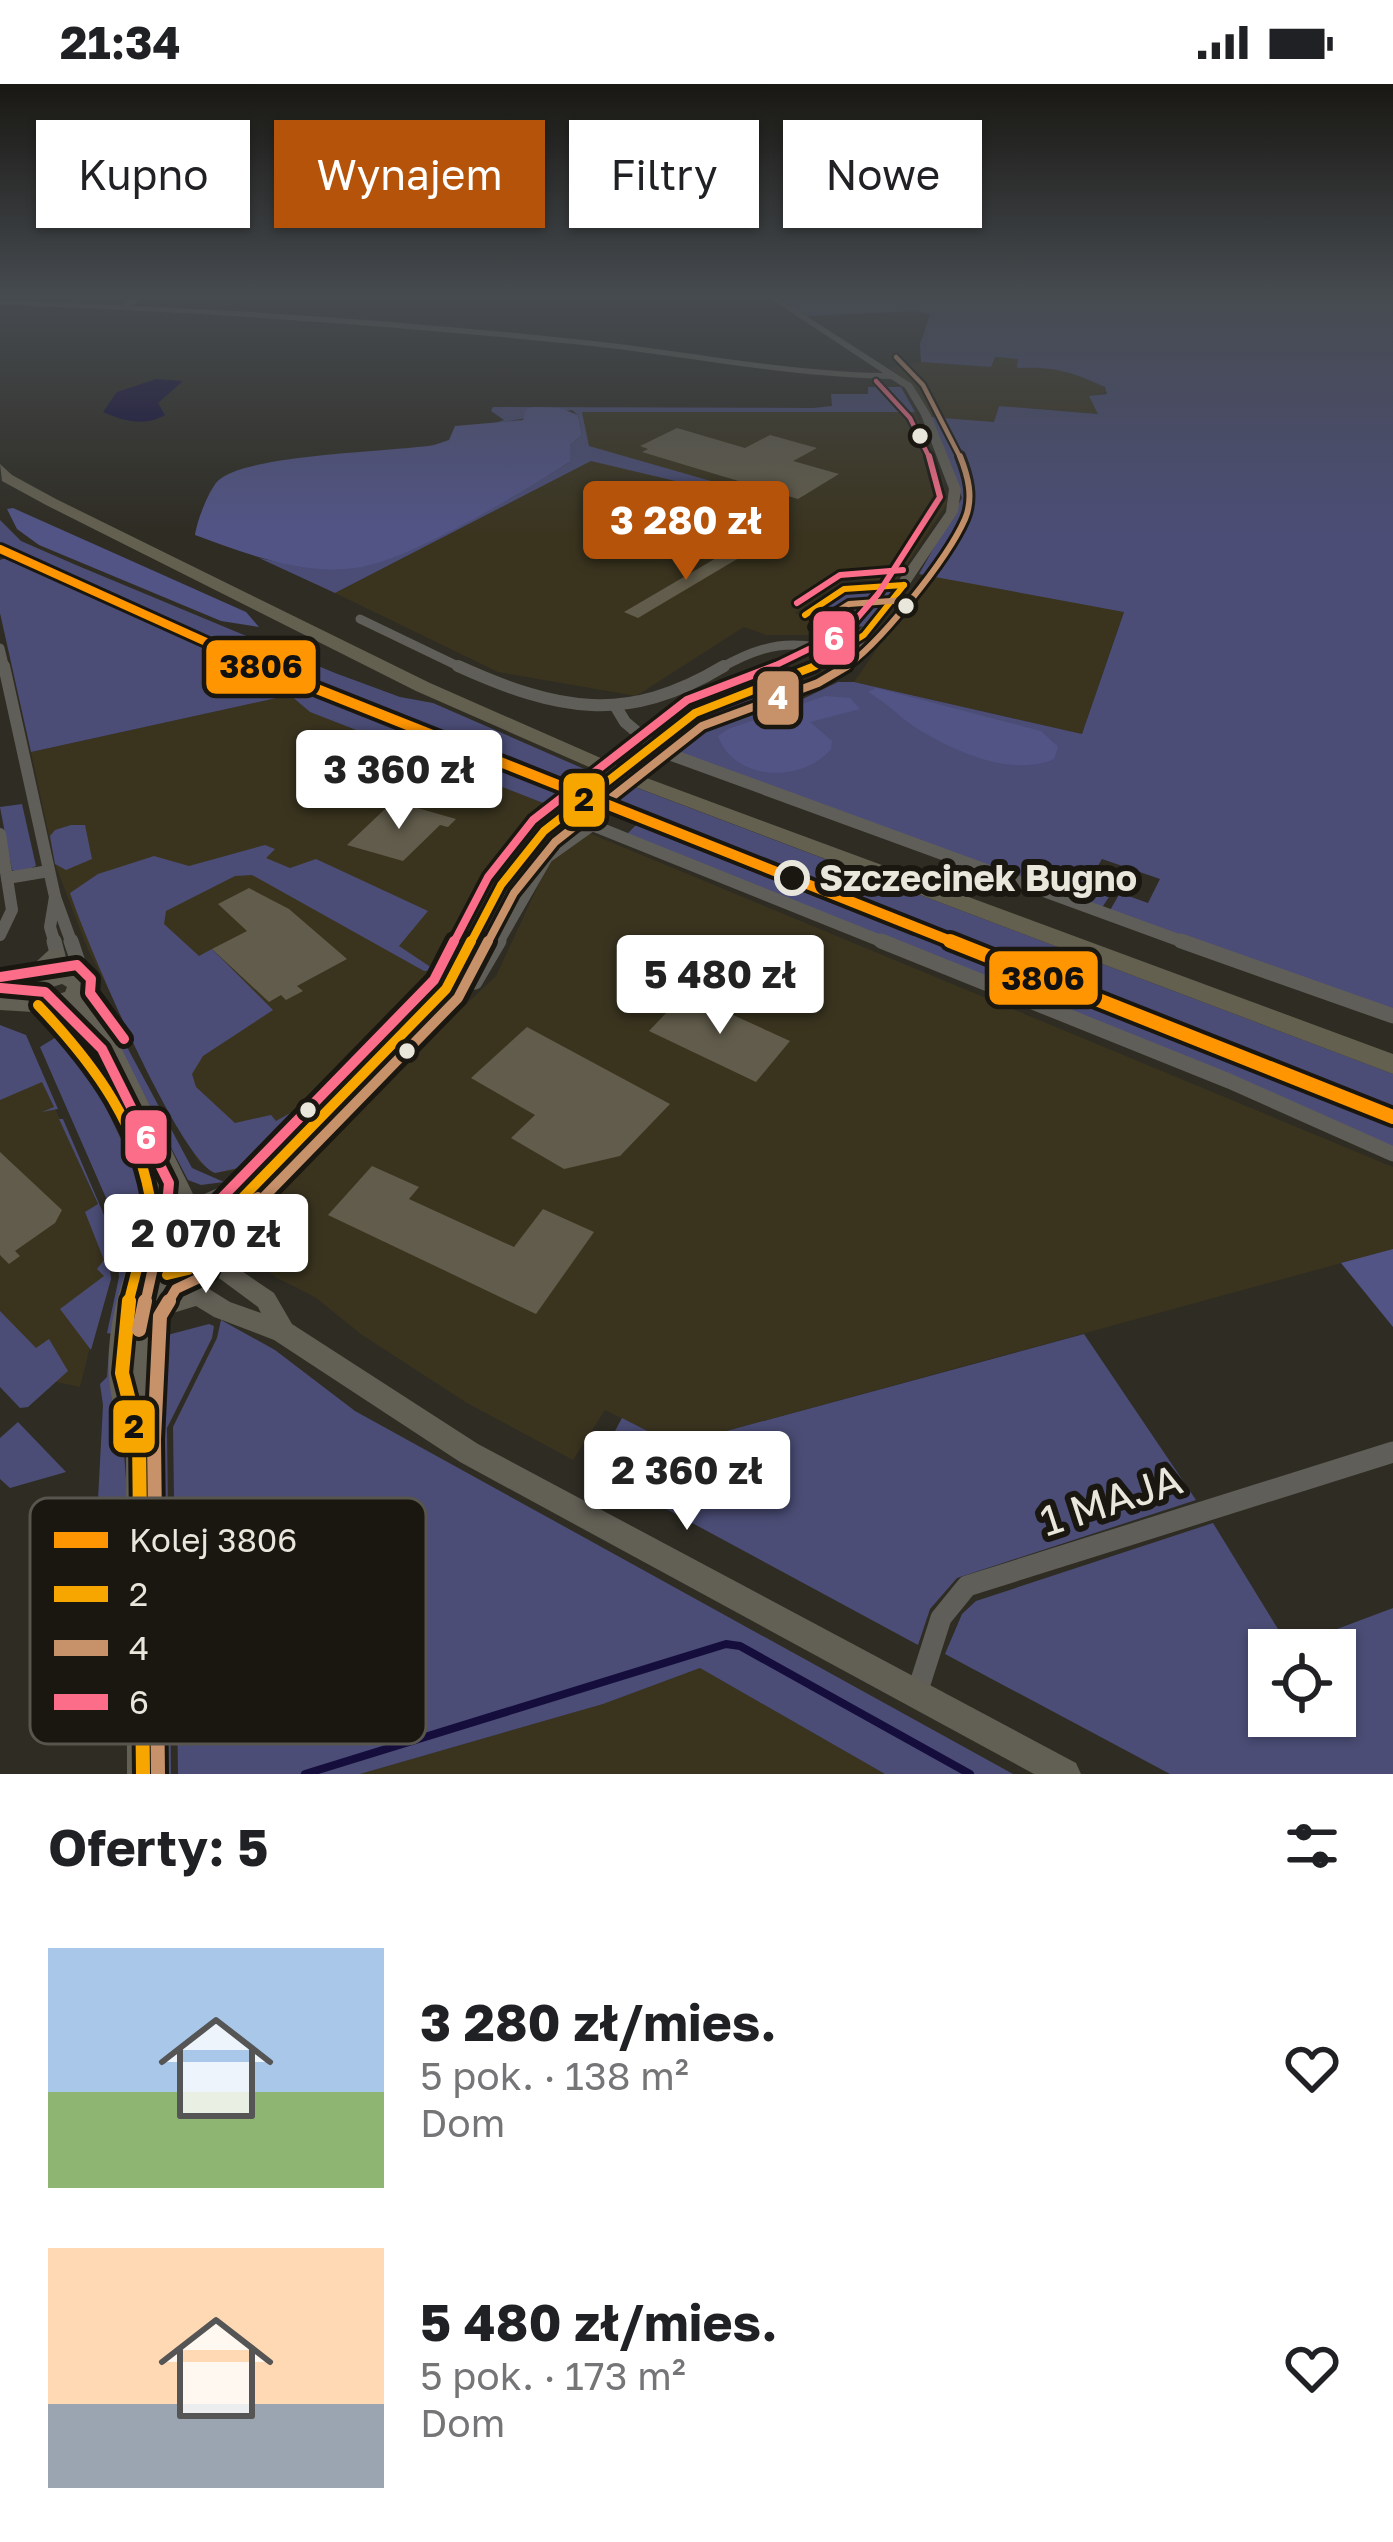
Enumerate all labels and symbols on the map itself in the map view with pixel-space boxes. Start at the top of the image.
unlabelled marker [909,425,931,447]
pin: 3 280 zł [562,481,810,583]
unlabelled marker [895,595,917,617]
line badge: 6 [811,609,857,667]
text: 6 [824,618,844,657]
line badge: 3806 [204,638,318,696]
text: 3806 [219,646,303,685]
line badge: 4 [755,669,801,727]
text: 4 [768,677,788,716]
pin: 3 360 zł [275,730,523,832]
line badge: 2 [561,771,607,829]
text: 2 [574,779,594,818]
place label: Szczecinek Bugno [819,856,1137,899]
marker: Szczecinek Bugno [776,862,808,894]
pin: 5 480 zł [596,935,844,1037]
line badge: 3806 [987,949,1100,1007]
text: 3806 [1001,958,1085,997]
unlabelled marker [396,1040,418,1062]
unlabelled marker [297,1099,319,1121]
line badge: 6 [123,1108,169,1166]
text: 6 [136,1117,156,1156]
pin: 2 070 zł [82,1194,330,1296]
line badge: 2 [111,1398,157,1455]
text: 2 [124,1406,144,1445]
pin: 2 360 zł [563,1431,811,1533]
street label: 1 MAJA [1034,1453,1188,1545]
legend [30,1498,426,1744]
text: Kolej 3806 [129,1520,297,1559]
text: 2 [129,1574,148,1613]
text: 4 [129,1628,149,1667]
text: 6 [129,1682,149,1721]

